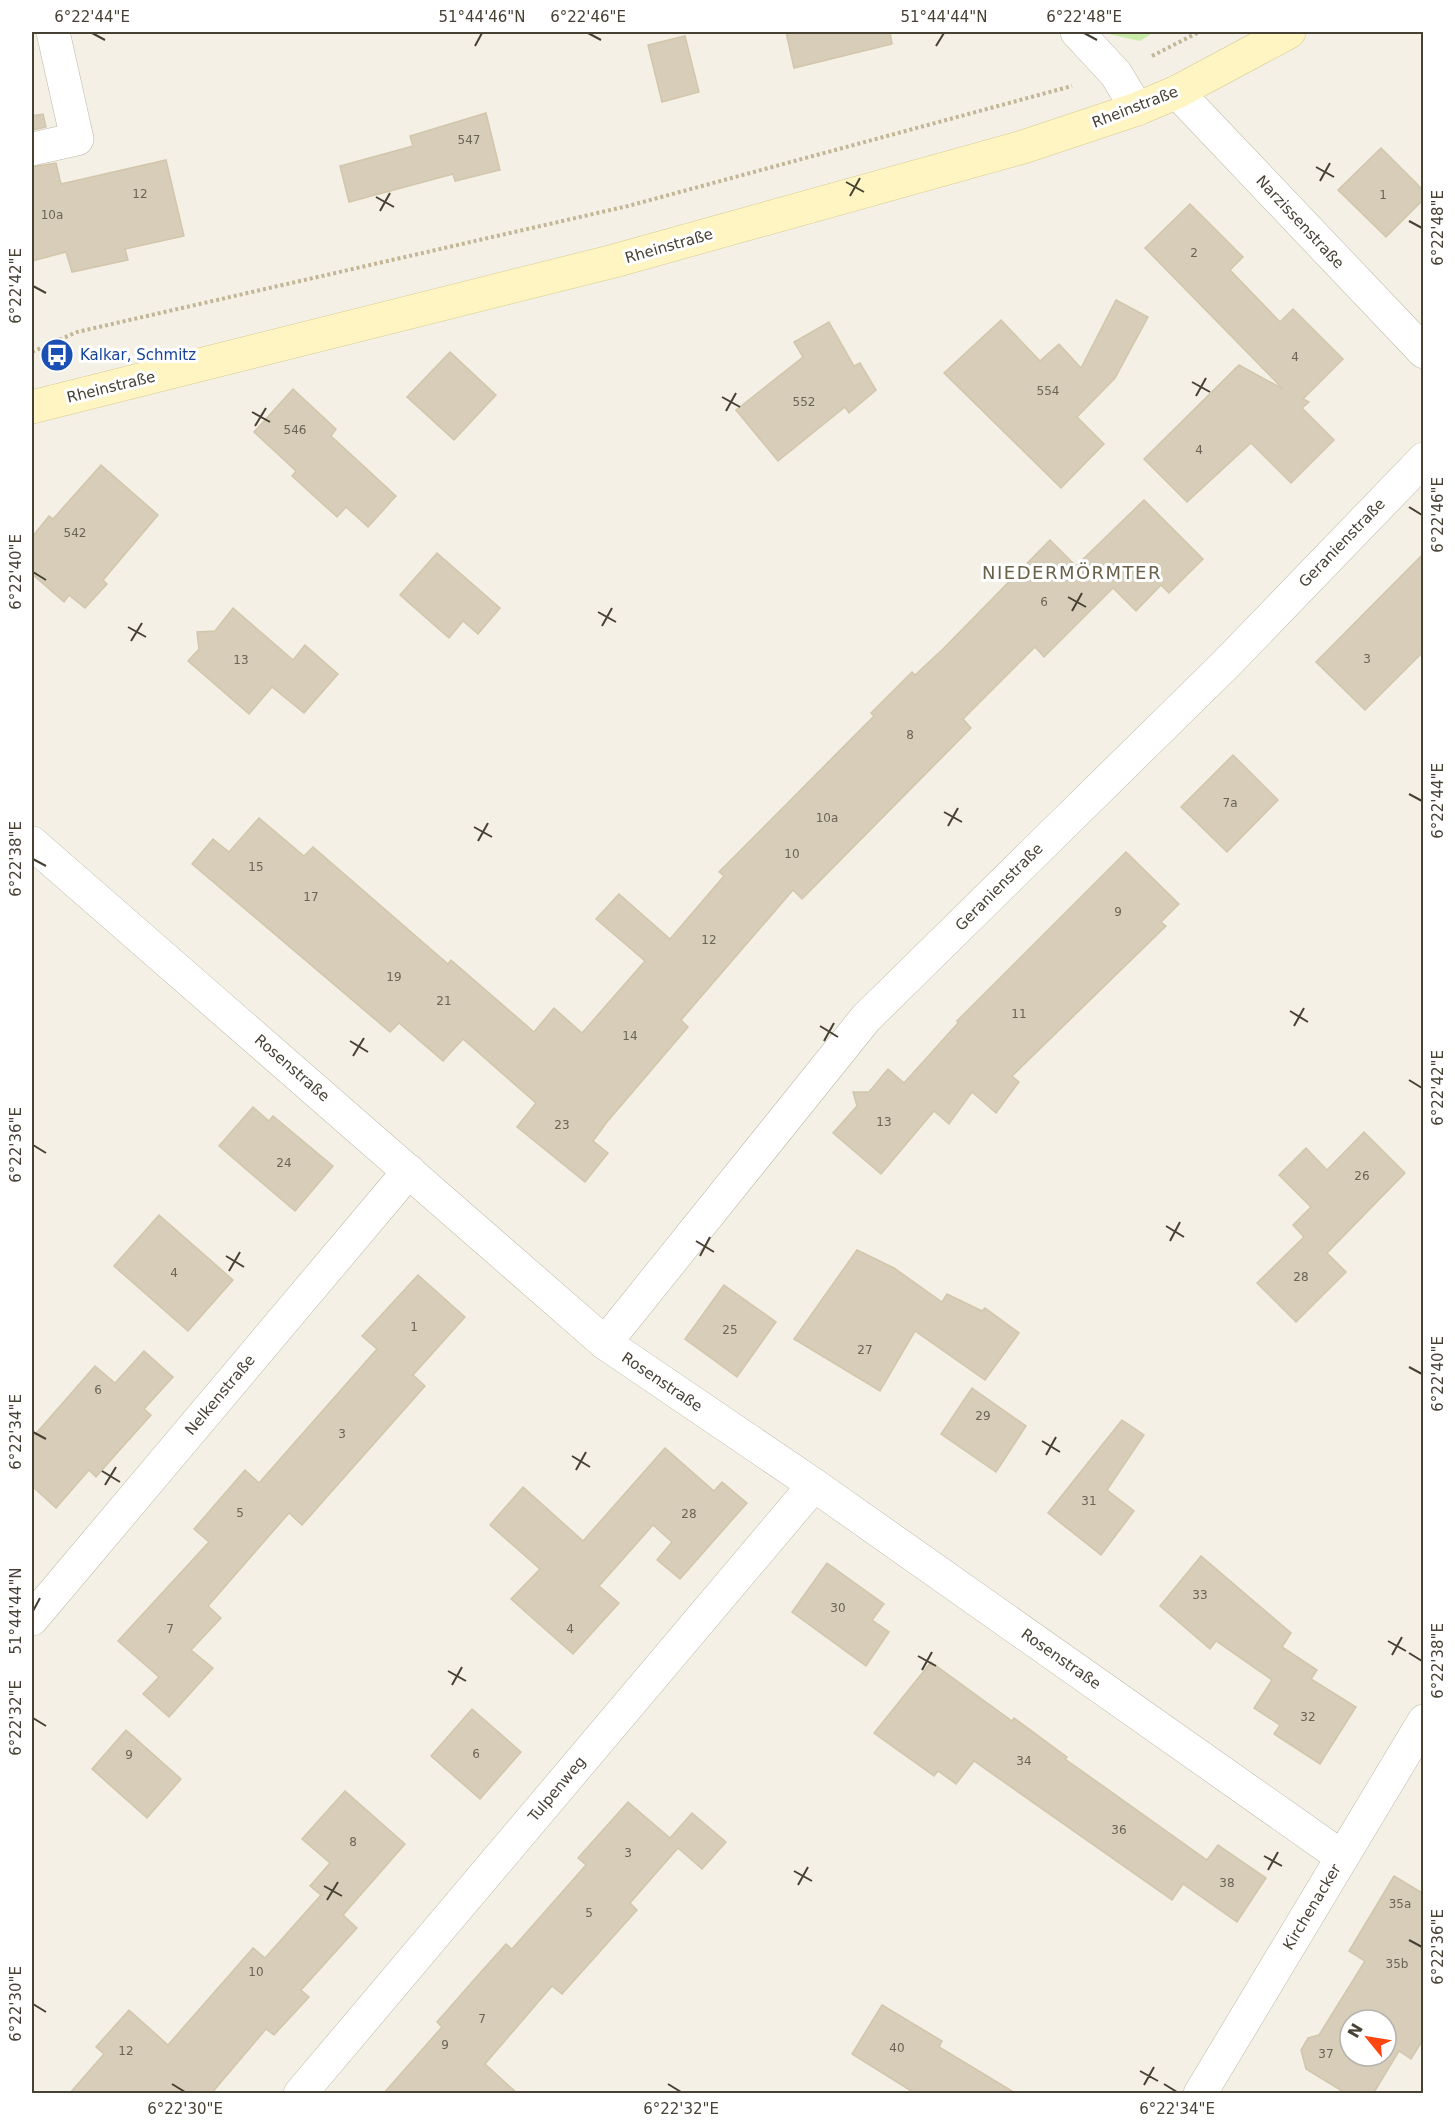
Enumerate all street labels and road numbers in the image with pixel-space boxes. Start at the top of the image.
street label: Rheinstraße [1089,82,1181,132]
street label: Narzissenstraße [1252,172,1348,272]
street label: Rheinstraße [623,225,715,267]
street label: Rheinstraße [65,367,157,407]
street label: Geranienstraße [1295,495,1389,591]
street label: Geranienstraße [951,839,1047,935]
street label: Rosenstraße [251,1031,333,1105]
street label: Rosenstraße [618,1348,706,1416]
street label: Nelkenstraße [181,1351,259,1439]
street label: Rosenstraße [1018,1625,1104,1693]
street label: Tulpenweg [524,1753,590,1826]
street label: Kirchenacker [1279,1860,1345,1953]

